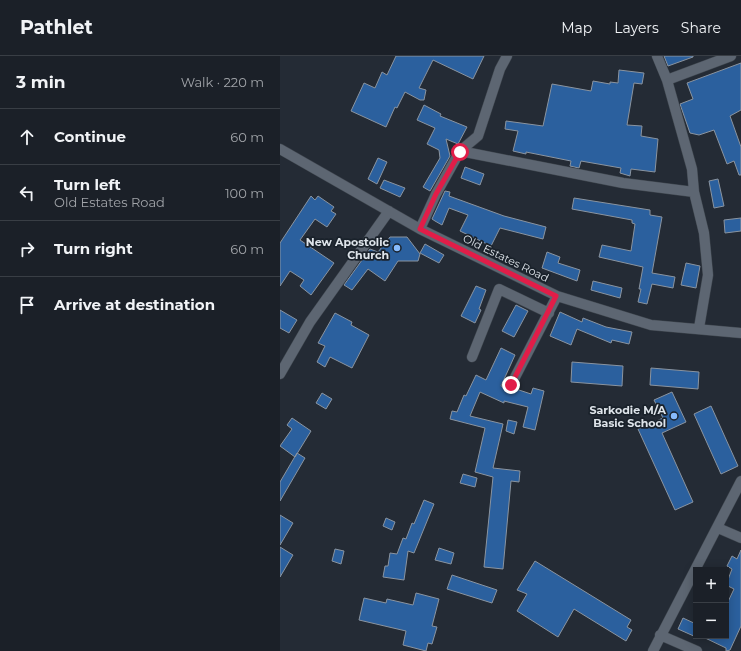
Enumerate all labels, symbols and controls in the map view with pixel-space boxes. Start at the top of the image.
text: Pathlet [20,16,93,39]
text: Map [561,19,592,37]
text: Layers [614,19,659,37]
text: Share [681,19,721,37]
text: 3 min [16,72,66,92]
text: Walk · 220 m [181,74,264,90]
icon: ahead [16,126,38,148]
text: Continue [54,127,126,146]
text: 60 m [230,129,264,145]
route start [451,143,469,161]
text: Turn left [54,175,121,194]
icon: left [16,182,38,204]
text: 100 m [225,185,264,201]
text: Old Estates Road [54,194,165,210]
street label: Old Estates Road [461,231,551,285]
place label: New Apostolic Church [306,235,389,262]
icon: right [16,238,38,260]
text: Turn right [54,239,133,258]
text: 60 m [230,241,264,257]
marker: New Apostolic Church [392,243,402,253]
icon: arrive [16,294,38,316]
text: Arrive at destination [54,295,215,314]
route end [502,376,520,394]
place label: Sarkodie M/A Basic School [590,403,667,430]
marker: Sarkodie M/A Basic School [669,411,679,421]
map controls [693,567,729,639]
button: + [693,567,729,603]
button: − [693,603,729,639]

